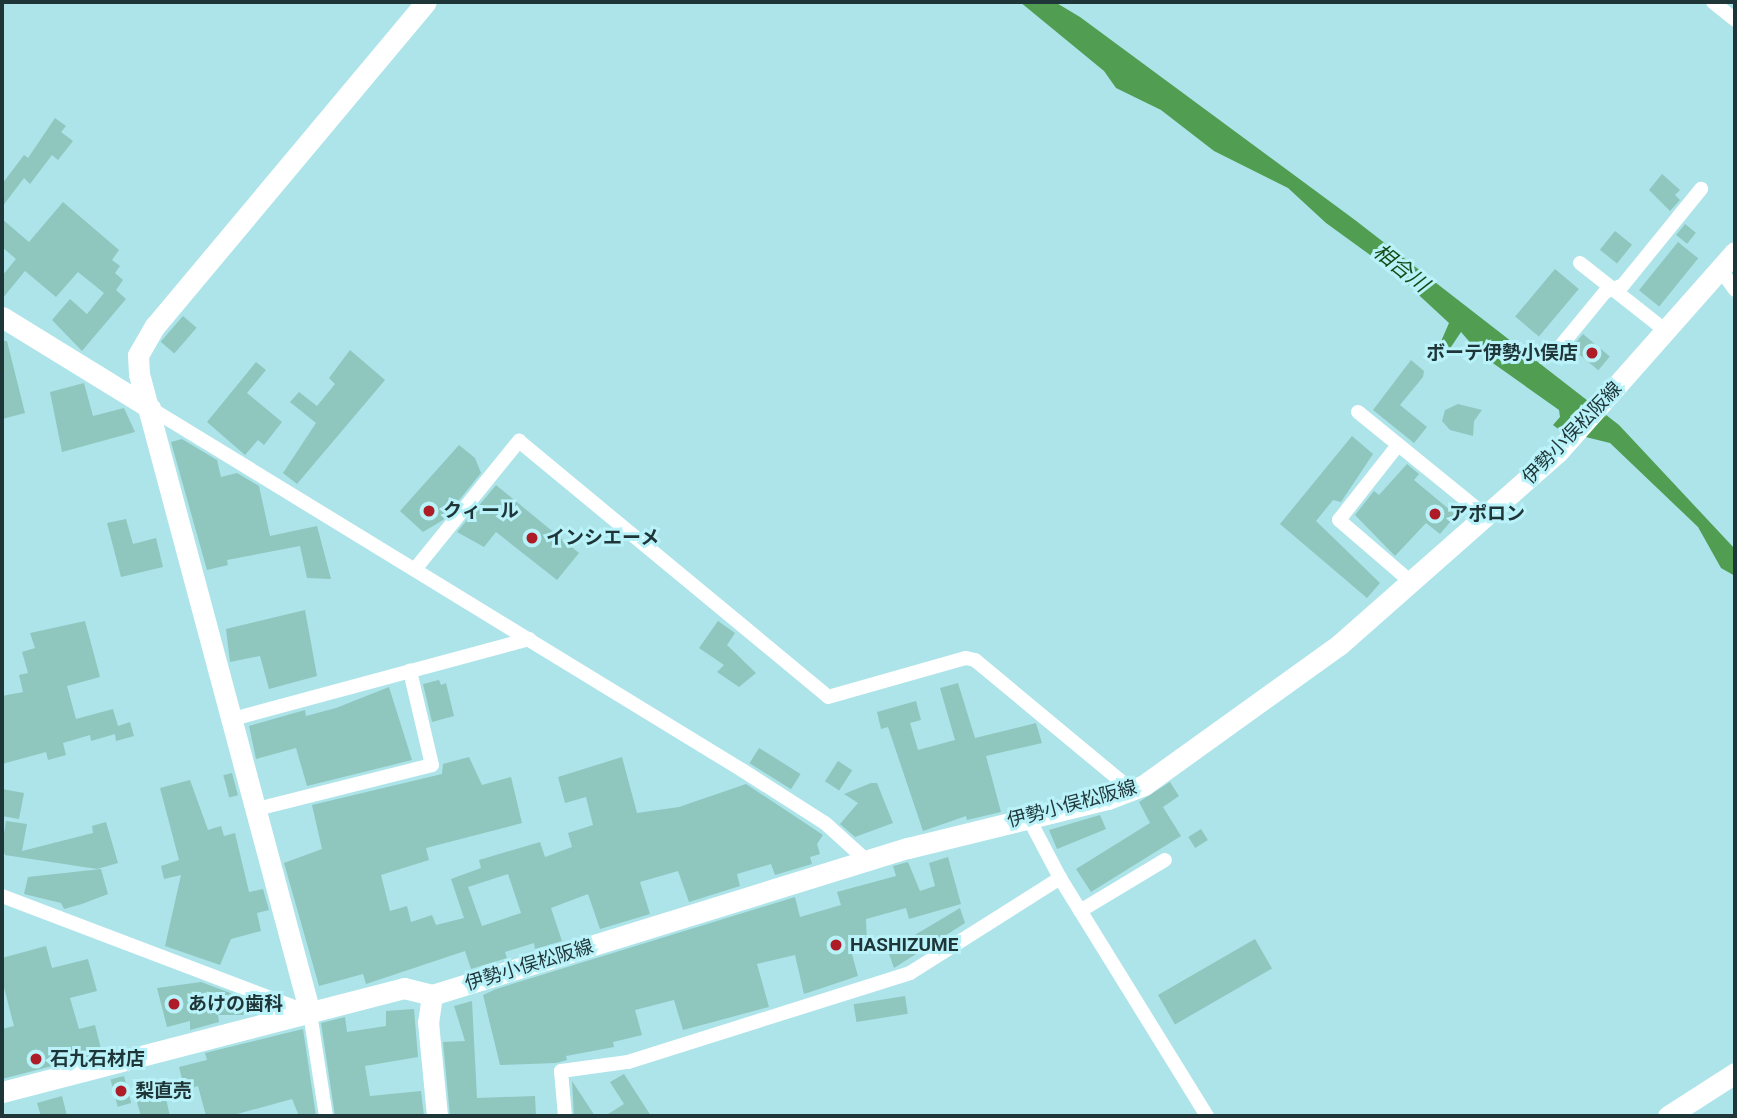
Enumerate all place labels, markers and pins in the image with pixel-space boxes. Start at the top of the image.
place label: ボーテ伊勢小俣店 [1426,342,1578,364]
marker: ボーテ伊勢小俣店 [1584,345,1600,361]
place label: クィール [443,500,519,522]
marker: クィール [421,503,437,519]
place label: アポロン [1449,503,1525,525]
marker: アポロン [1427,506,1443,522]
place label: インシエーメ [546,527,660,549]
marker: インシエーメ [524,530,540,546]
place label: HASHIZUME [850,934,958,956]
marker: HASHIZUME [828,937,844,953]
place label: あけの歯科 [188,993,283,1015]
marker: あけの歯科 [166,996,182,1012]
place label: 石九石材店 [50,1048,145,1070]
marker: 石九石材店 [28,1051,44,1067]
place label: 梨直売 [135,1080,192,1102]
marker: 梨直売 [113,1083,129,1099]

